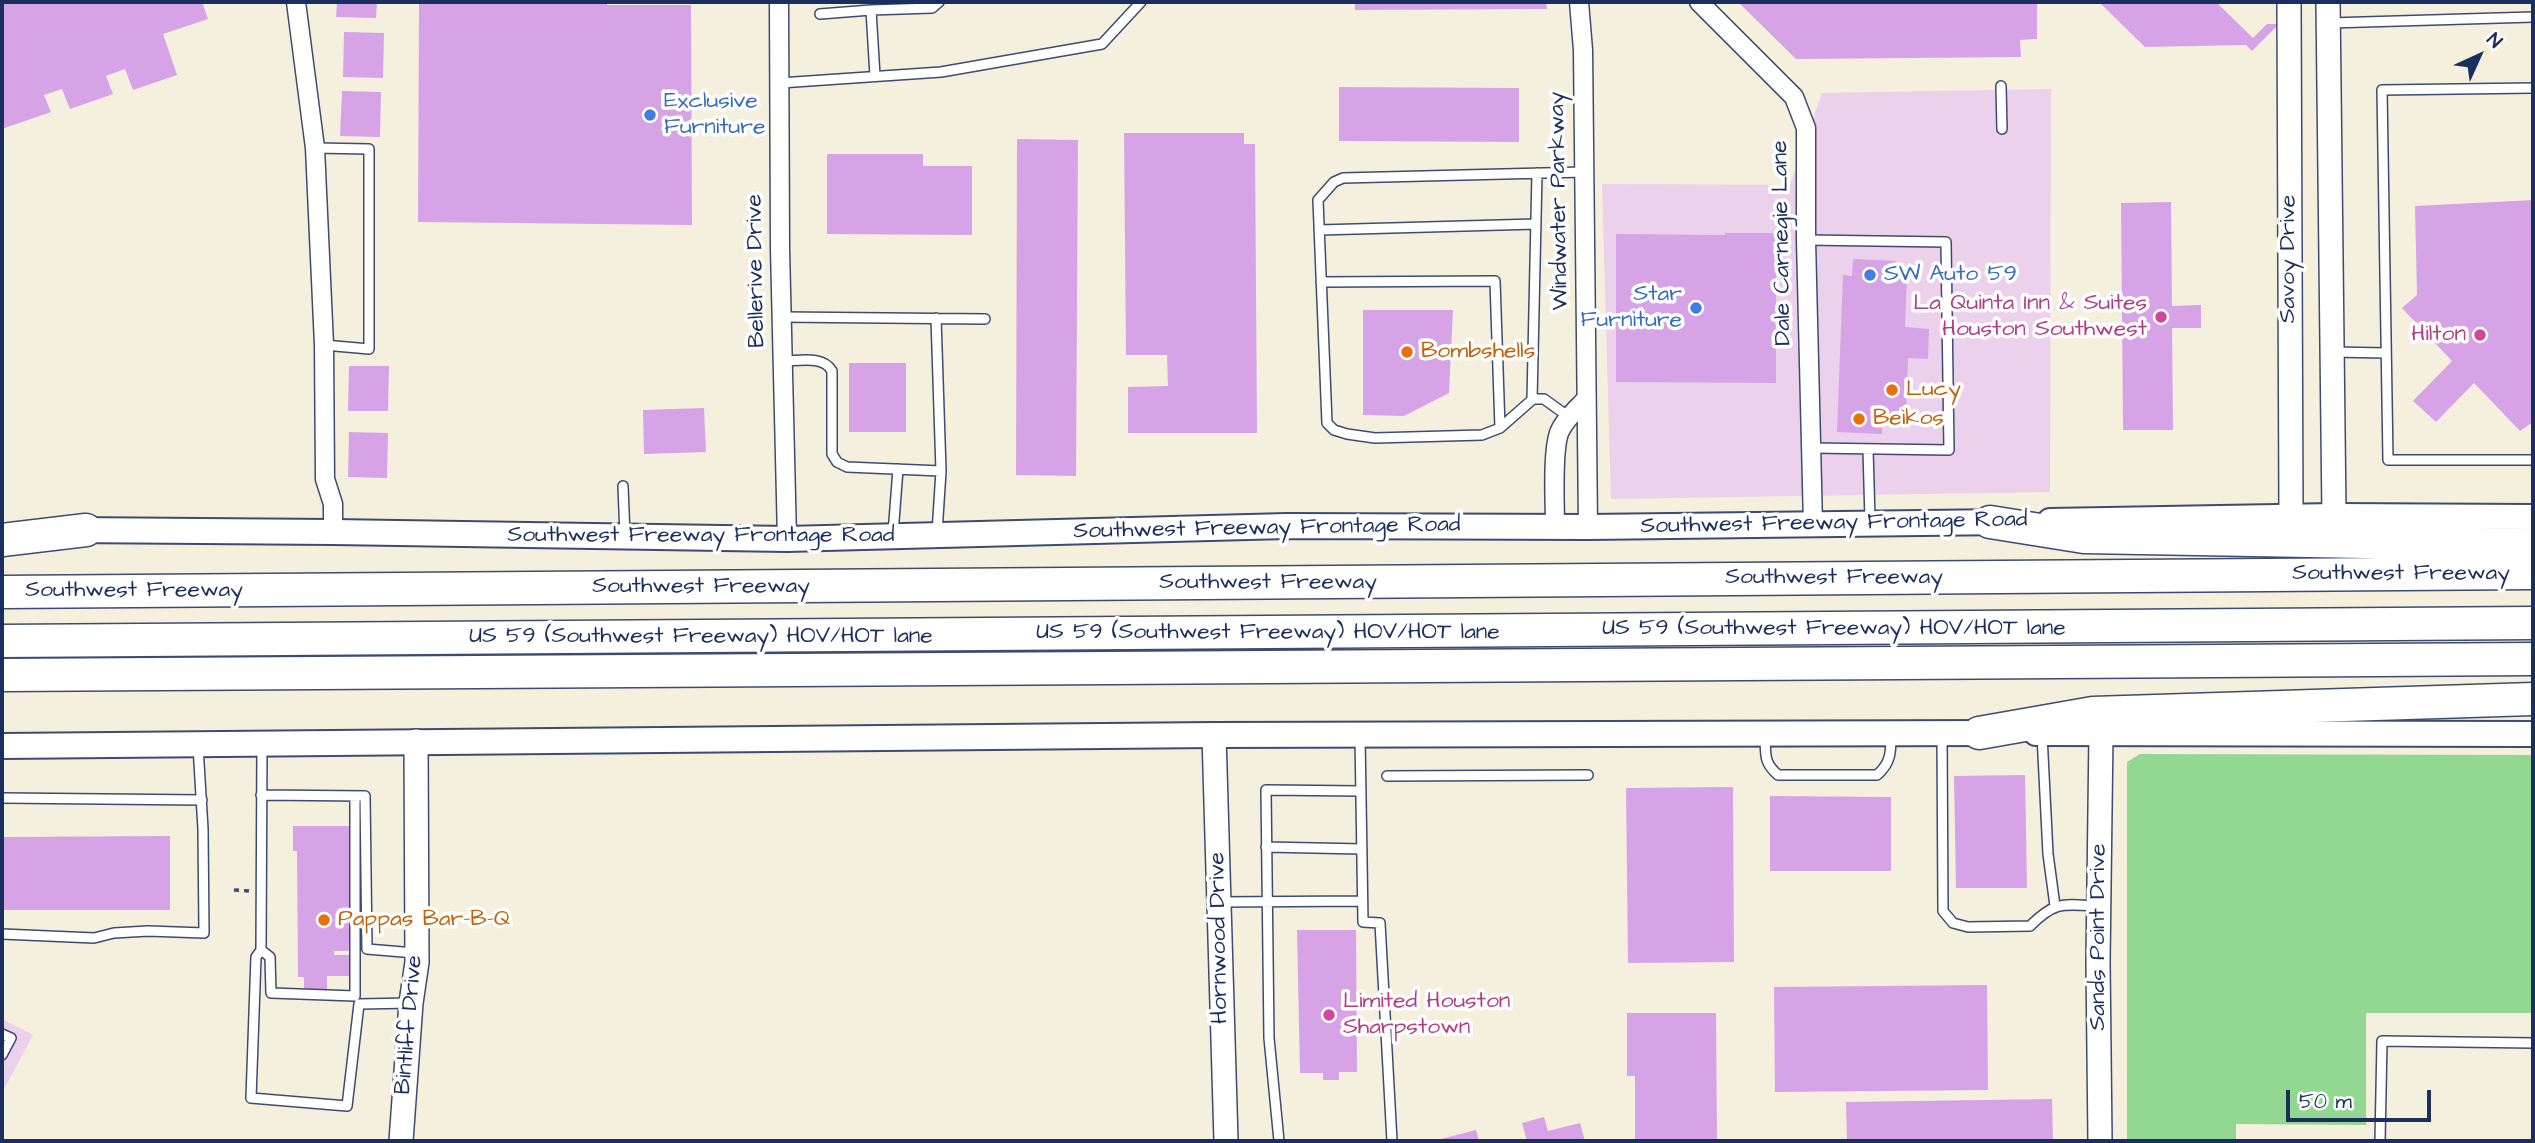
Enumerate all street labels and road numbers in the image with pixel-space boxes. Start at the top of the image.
street label: Windwater Parkway [1544,92,1576,310]
street label: Dale Carnegie Lane [1767,140,1799,346]
street label: Bellerive Drive [742,194,772,348]
street label: Savoy Drive [2275,195,2303,323]
street label: Southwest Freeway Frontage Road [1640,507,2028,541]
street label: Southwest Freeway Frontage Road [1073,512,1461,546]
street label: Southwest Freeway Frontage Road [507,522,895,550]
street label: Southwest Freeway [2292,560,2510,588]
street label: Southwest Freeway [1725,564,1943,592]
street label: Southwest Freeway [1159,569,1377,597]
street label: Southwest Freeway [592,573,810,601]
street label: Southwest Freeway [25,577,243,605]
street label: US 59 (Southwest Freeway) HOV/HOT lane [1602,615,2066,643]
street label: US 59 (Southwest Freeway) HOV/HOT lane [1036,619,1500,647]
street label: US 59 (Southwest Freeway) HOV/HOT lane [469,623,933,651]
street label: Sands Point Drive [2085,843,2113,1031]
street label: Hornwood Drive [1205,852,1235,1024]
street label: Bintliff Drive [390,954,430,1096]

